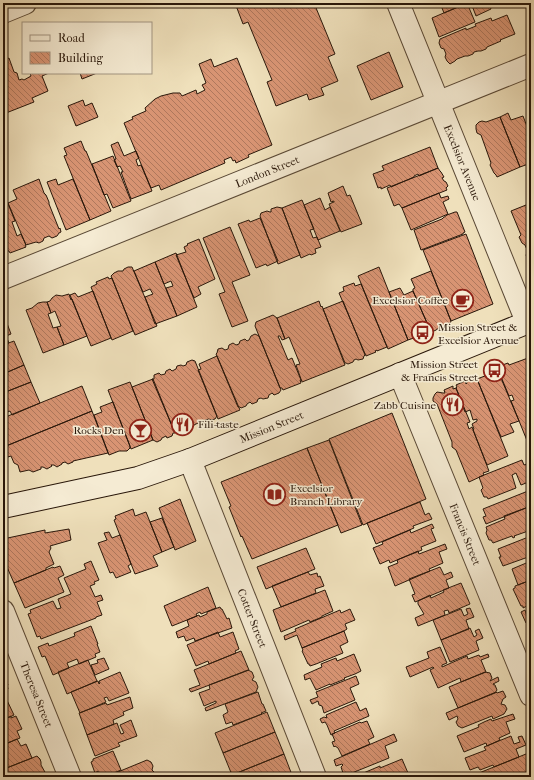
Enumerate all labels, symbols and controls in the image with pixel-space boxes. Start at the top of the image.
legend [22,22,152,74]
text: Road [58,31,85,45]
text: Building [58,51,103,65]
street label: Excelsior Avenue [441,123,484,203]
street label: London Street [233,153,301,190]
cafe icon: Excelsior Coffee [450,287,476,313]
place label: Excelsior Coffee [372,294,449,307]
bus stop icon: Mission Street & Excelsior Avenue [409,320,435,346]
place label: Mission Street & Excelsior Avenue [438,321,519,347]
bus stop icon: Mission Street & Francis Street [481,357,507,383]
place label: Mission Street & Francis Street [401,358,478,384]
restaurant icon: Zabb Cuisine [439,392,465,418]
place label: Zabb Cuisine [374,399,437,412]
street label: Mission Street [237,408,305,446]
restaurant icon: Fili-taste [170,411,196,437]
bar icon: Rocks Den [127,417,153,443]
place label: Fili-taste [198,418,239,431]
place label: Rocks Den [74,424,125,437]
library icon: Excelsior Branch Library [262,481,288,507]
place label: Excelsior Branch Library [290,482,364,508]
street label: Francis Street [447,501,484,567]
street label: Cotter Street [235,587,270,650]
street label: Theresa Street [18,660,56,729]

